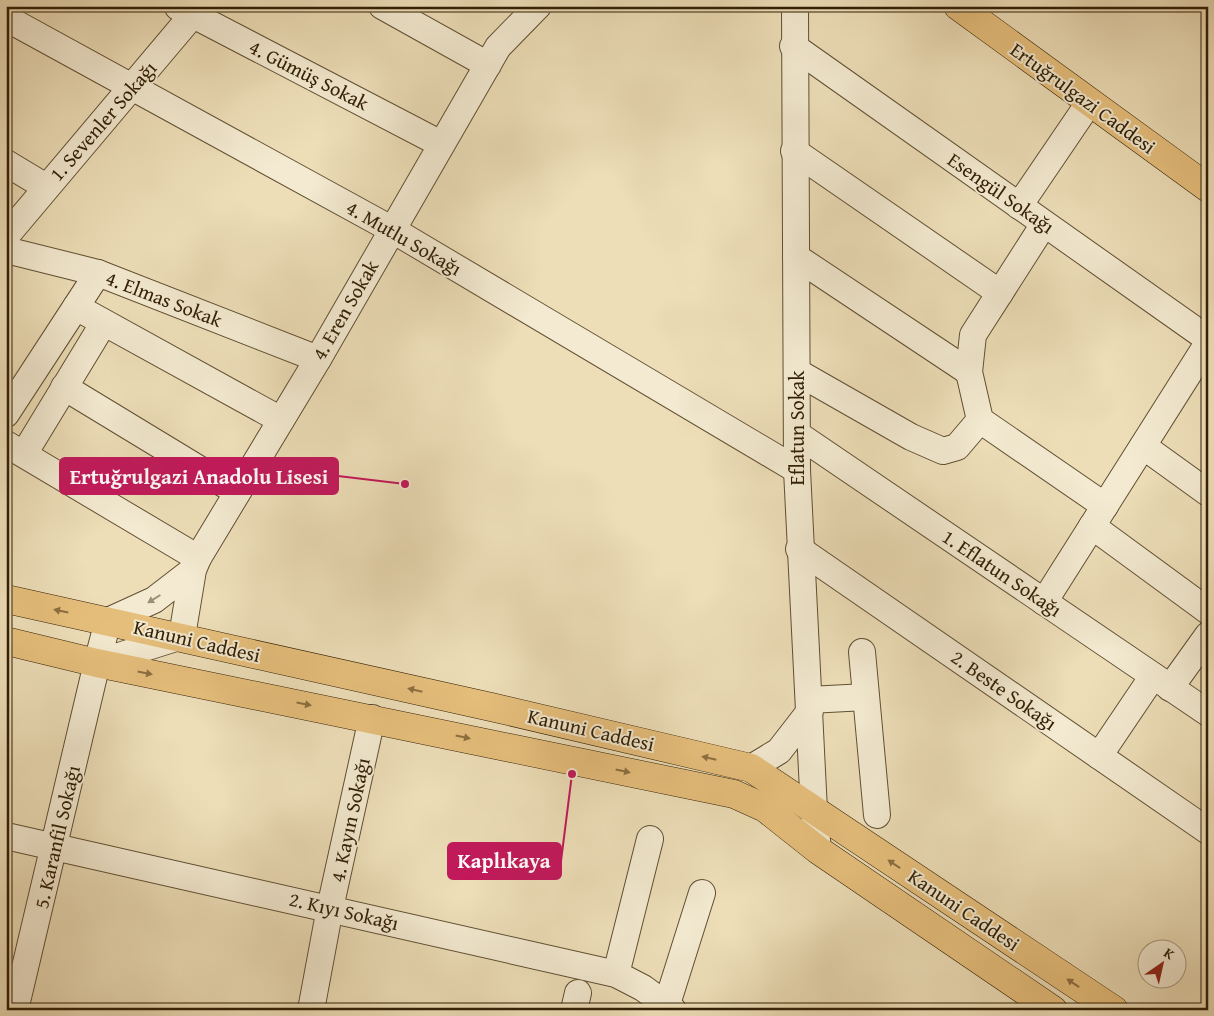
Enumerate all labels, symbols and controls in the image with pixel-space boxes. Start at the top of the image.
street label: 4. Gümüş Sokak [244,32,375,118]
street label: Ertuğrulgazi Caddesi [1005,35,1162,161]
street label: 1. Sevenler Sokağı [42,54,163,187]
street label: Esengül Sokağı [942,145,1061,240]
street label: 4. Mutlu Sokağı [341,193,468,283]
street label: 4. Eren Sokak [304,253,385,365]
street label: 4. Elmas Sokak [102,263,227,334]
street label: Eflatun Sokak [782,370,811,485]
callout: Ertuğrulgazi Anadolu Lisesi [60,458,338,494]
text: Ertuğrulgazi Anadolu Lisesi [70,461,329,492]
street label: 1. Eflatun Sokağı [936,522,1068,624]
one-way arrow [147,594,161,604]
one-way arrow [52,606,68,614]
street label: Kanuni Caddesi [131,612,264,669]
street label: 2. Beste Sokağı [945,642,1064,737]
one-way arrow [137,669,153,677]
one-way arrow [406,685,422,693]
one-way arrow [297,701,313,709]
street label: Kanuni Caddesi [525,701,658,758]
one-way arrow [456,733,471,741]
one-way arrow [702,754,717,762]
street label: 4. Kayın Sokağı [322,755,377,885]
street label: 5. Karanfil Sokağı [26,762,87,911]
one-way arrow [615,767,631,775]
callout: Kaplıkaya [448,843,561,879]
text: Kaplıkaya [458,845,551,876]
one-way arrow [887,859,901,869]
street label: Kanuni Caddesi [903,861,1026,958]
street label: 2. Kıyı Sokağı [287,884,402,937]
north arrow [1136,938,1186,988]
text: K [1160,942,1179,964]
one-way arrow [1066,978,1080,988]

